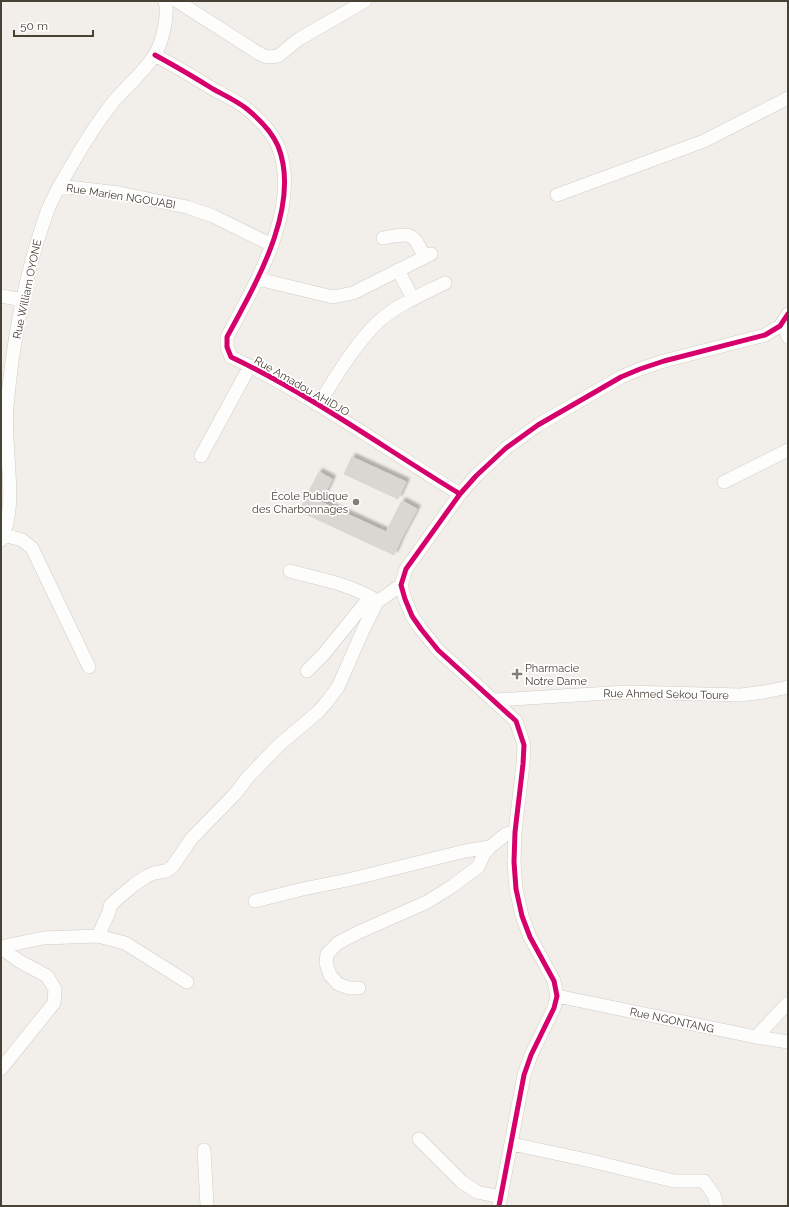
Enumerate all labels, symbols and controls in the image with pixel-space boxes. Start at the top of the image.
scale bar [14,12,93,38]
text: 50 m [20,19,48,33]
street label: Rue Marien NGOUABI [65,181,177,212]
street label: Rue William OYONE [11,238,44,340]
street label: Rue Amadou AHIDJO [252,354,352,419]
place label: École Publique des Charbonnages [252,489,349,516]
marker: École Publique des Charbonnages [351,497,361,507]
place label: Pharmacie Notre Dame [525,662,587,688]
marker: Pharmacie Notre Dame [512,669,522,679]
street label: Rue Ahmed Sekou Toure [603,687,729,702]
street label: Rue NGONTANG [629,1005,715,1036]

